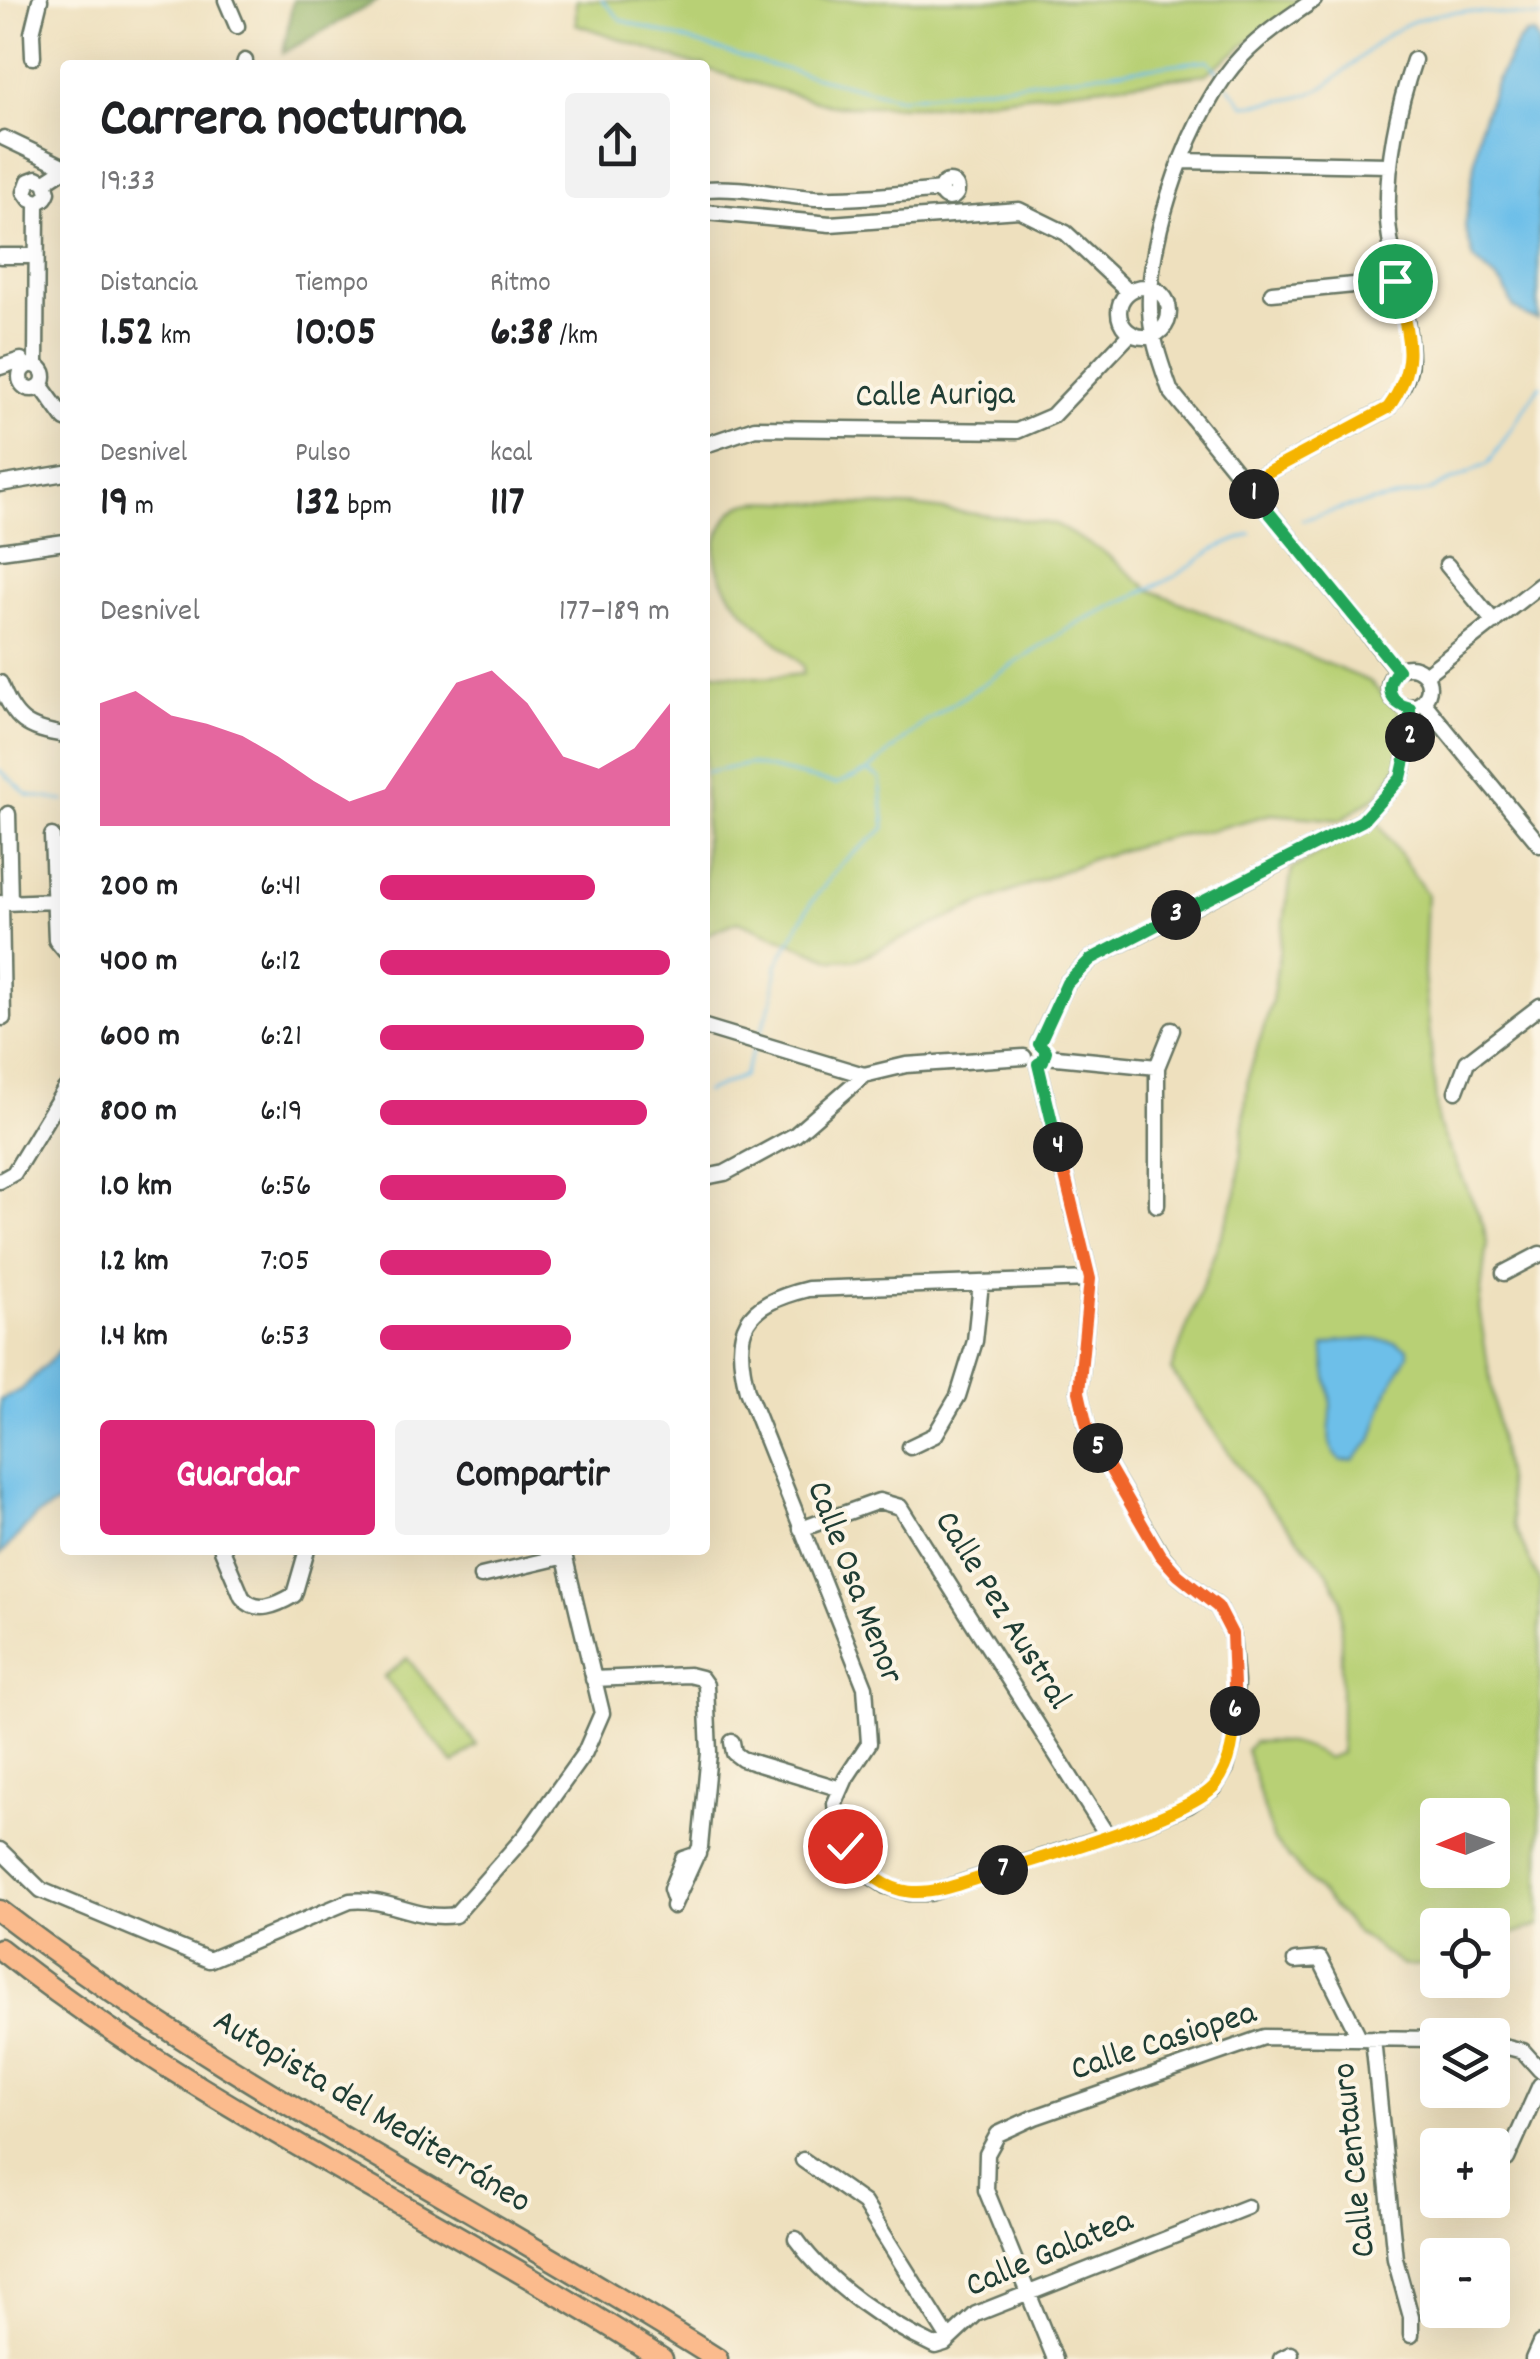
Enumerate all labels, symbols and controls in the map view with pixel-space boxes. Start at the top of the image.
text: Carrera nocturna [100,83,464,162]
button: share [565,93,670,198]
text: 19:33 [100,160,155,206]
pin [1353,239,1438,324]
icon: arrive [1368,254,1423,309]
text: Distancia [100,265,197,305]
text: Tiempo [295,265,368,305]
text: Ritmo [490,265,551,305]
text: 1.52 [100,305,154,365]
text: 10:05 [295,305,376,365]
text: 6:38 [490,305,553,365]
text: km [154,318,191,358]
text: /km [553,318,598,358]
street label: Calle Auriga [855,371,1016,423]
text: Desnivel [100,435,187,475]
text: Pulso [295,435,351,475]
text: kcal [490,435,533,475]
pin: 1 [1229,469,1279,519]
text: 1 [1251,474,1257,514]
text: 19 [100,475,128,535]
text: 132 [295,475,341,535]
text: 117 [490,475,524,535]
text: m [128,488,154,528]
text: bpm [341,488,392,528]
text: Desnivel [100,590,200,636]
text: 177–189 m [559,590,670,636]
pin: 2 [1385,712,1435,762]
text: 2 [1404,717,1416,757]
text: 200 m [100,865,178,911]
text: 6:41 [260,865,301,911]
pin: 3 [1151,890,1201,940]
text: 3 [1170,895,1182,935]
text: 400 m [100,940,177,986]
text: 6:12 [260,940,302,986]
text: 600 m [100,1015,180,1061]
text: 6:21 [260,1015,302,1061]
text: 800 m [100,1090,177,1136]
text: 6:19 [260,1090,303,1136]
pin: 4 [1033,1122,1083,1172]
text: 4 [1052,1127,1064,1167]
text: 1.0 km [100,1165,172,1211]
text: 6:56 [260,1165,312,1211]
text: 1.2 km [100,1240,169,1286]
text: 7:05 [260,1240,310,1286]
text: 1.4 km [100,1315,168,1361]
text: 6:53 [260,1315,310,1361]
button: Guardar [100,1420,375,1535]
button: Compartir [395,1420,670,1535]
pin: 5 [1073,1423,1123,1473]
text: 5 [1092,1428,1104,1468]
street label: Calle Osa Menor [791,1474,915,1692]
street label: Calle Pez Austral [920,1502,1082,1720]
pin: 6 [1210,1686,1260,1736]
text: 6 [1228,1691,1242,1731]
north arrow [1420,1798,1510,1888]
map controls [1420,1798,1510,2328]
pin [803,1804,888,1889]
icon: check [818,1819,873,1874]
pin: 7 [978,1845,1028,1895]
text: 7 [998,1850,1008,1890]
button: locate [1420,1908,1510,1998]
street label: Calle Casiopea [1065,1989,1264,2096]
street label: Autopista del Mediterráneo [203,1998,539,2228]
button: layers [1420,2018,1510,2108]
street label: Calle Centauro [1321,2060,1391,2260]
button: + [1420,2128,1510,2218]
street label: Calle Galatea [959,2197,1142,2313]
button: − [1420,2238,1510,2328]

